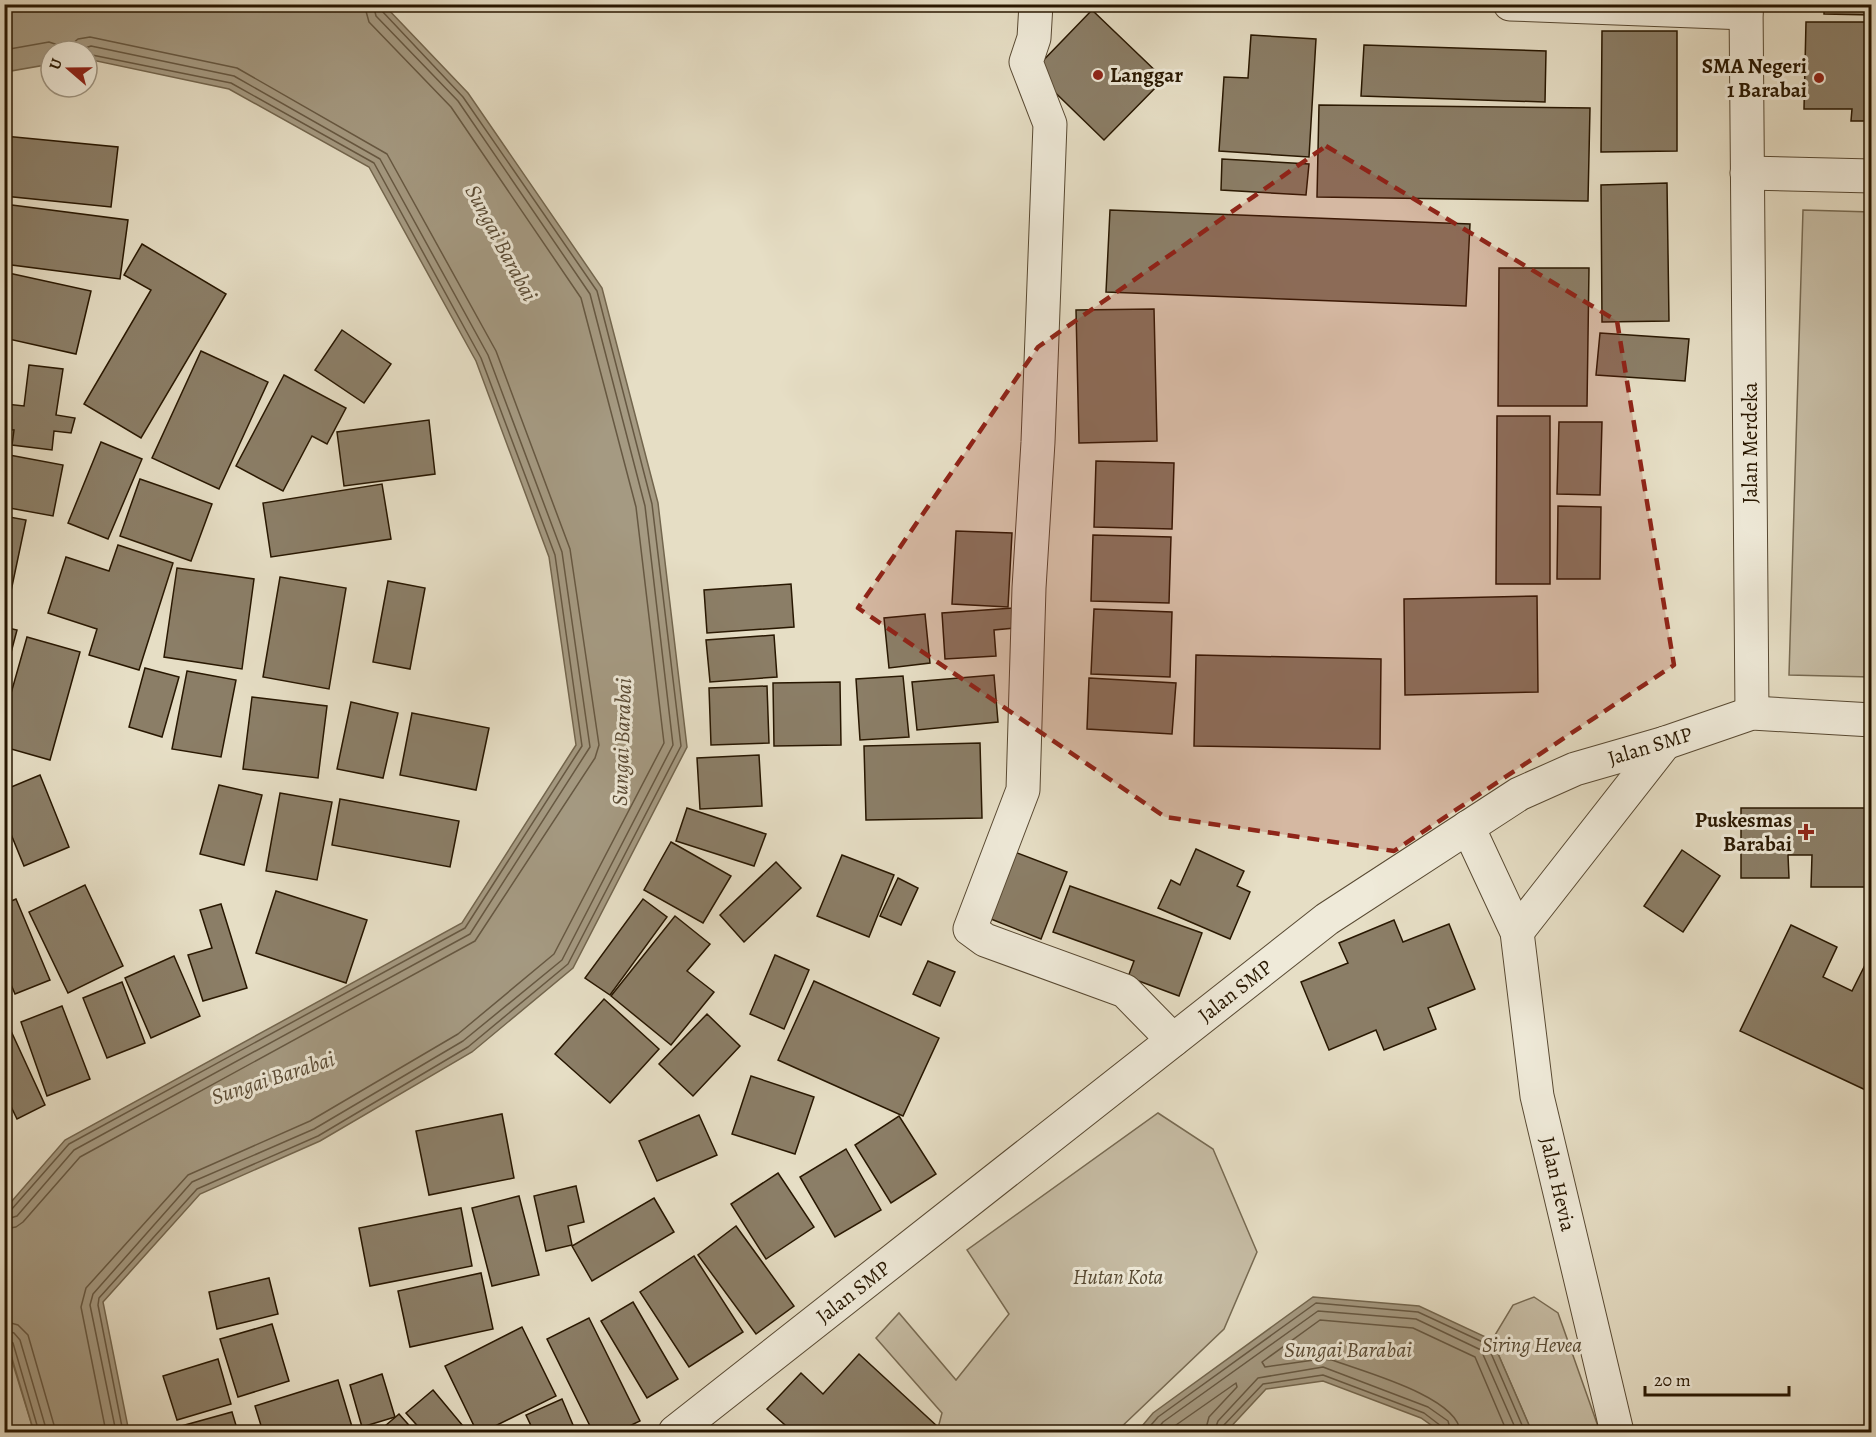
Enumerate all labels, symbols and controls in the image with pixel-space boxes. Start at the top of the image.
north arrow [39,39,99,99]
place label: SMA Negeri 1 Barabai [1702,52,1807,104]
text: U [44,55,68,73]
place label: Langgar [1110,61,1183,89]
marker: Langgar [1091,68,1105,82]
marker: SMA Negeri 1 Barabai [1812,71,1826,85]
water label: Sungai Barabai [458,179,544,307]
street label: Jalan Merdeka [1736,382,1764,504]
water label: Sungai Barabai [605,677,639,807]
street label: Jalan SMP [1604,720,1696,772]
place label: Puskesmas Barabai [1695,806,1792,858]
marker: Puskesmas Barabai [1797,823,1815,841]
street label: Jalan SMP [1192,953,1278,1029]
water label: Sungai Barabai [207,1044,339,1112]
street label: Jalan Hevia [1534,1134,1583,1234]
street label: Jalan SMP [810,1254,896,1330]
park label: Hutan Kota [1073,1263,1164,1291]
park label: Siring Hevea [1482,1331,1582,1359]
water label: Sungai Barabai [1284,1335,1412,1365]
scale bar [1645,1359,1789,1397]
text: 20 m [1654,1368,1691,1392]

